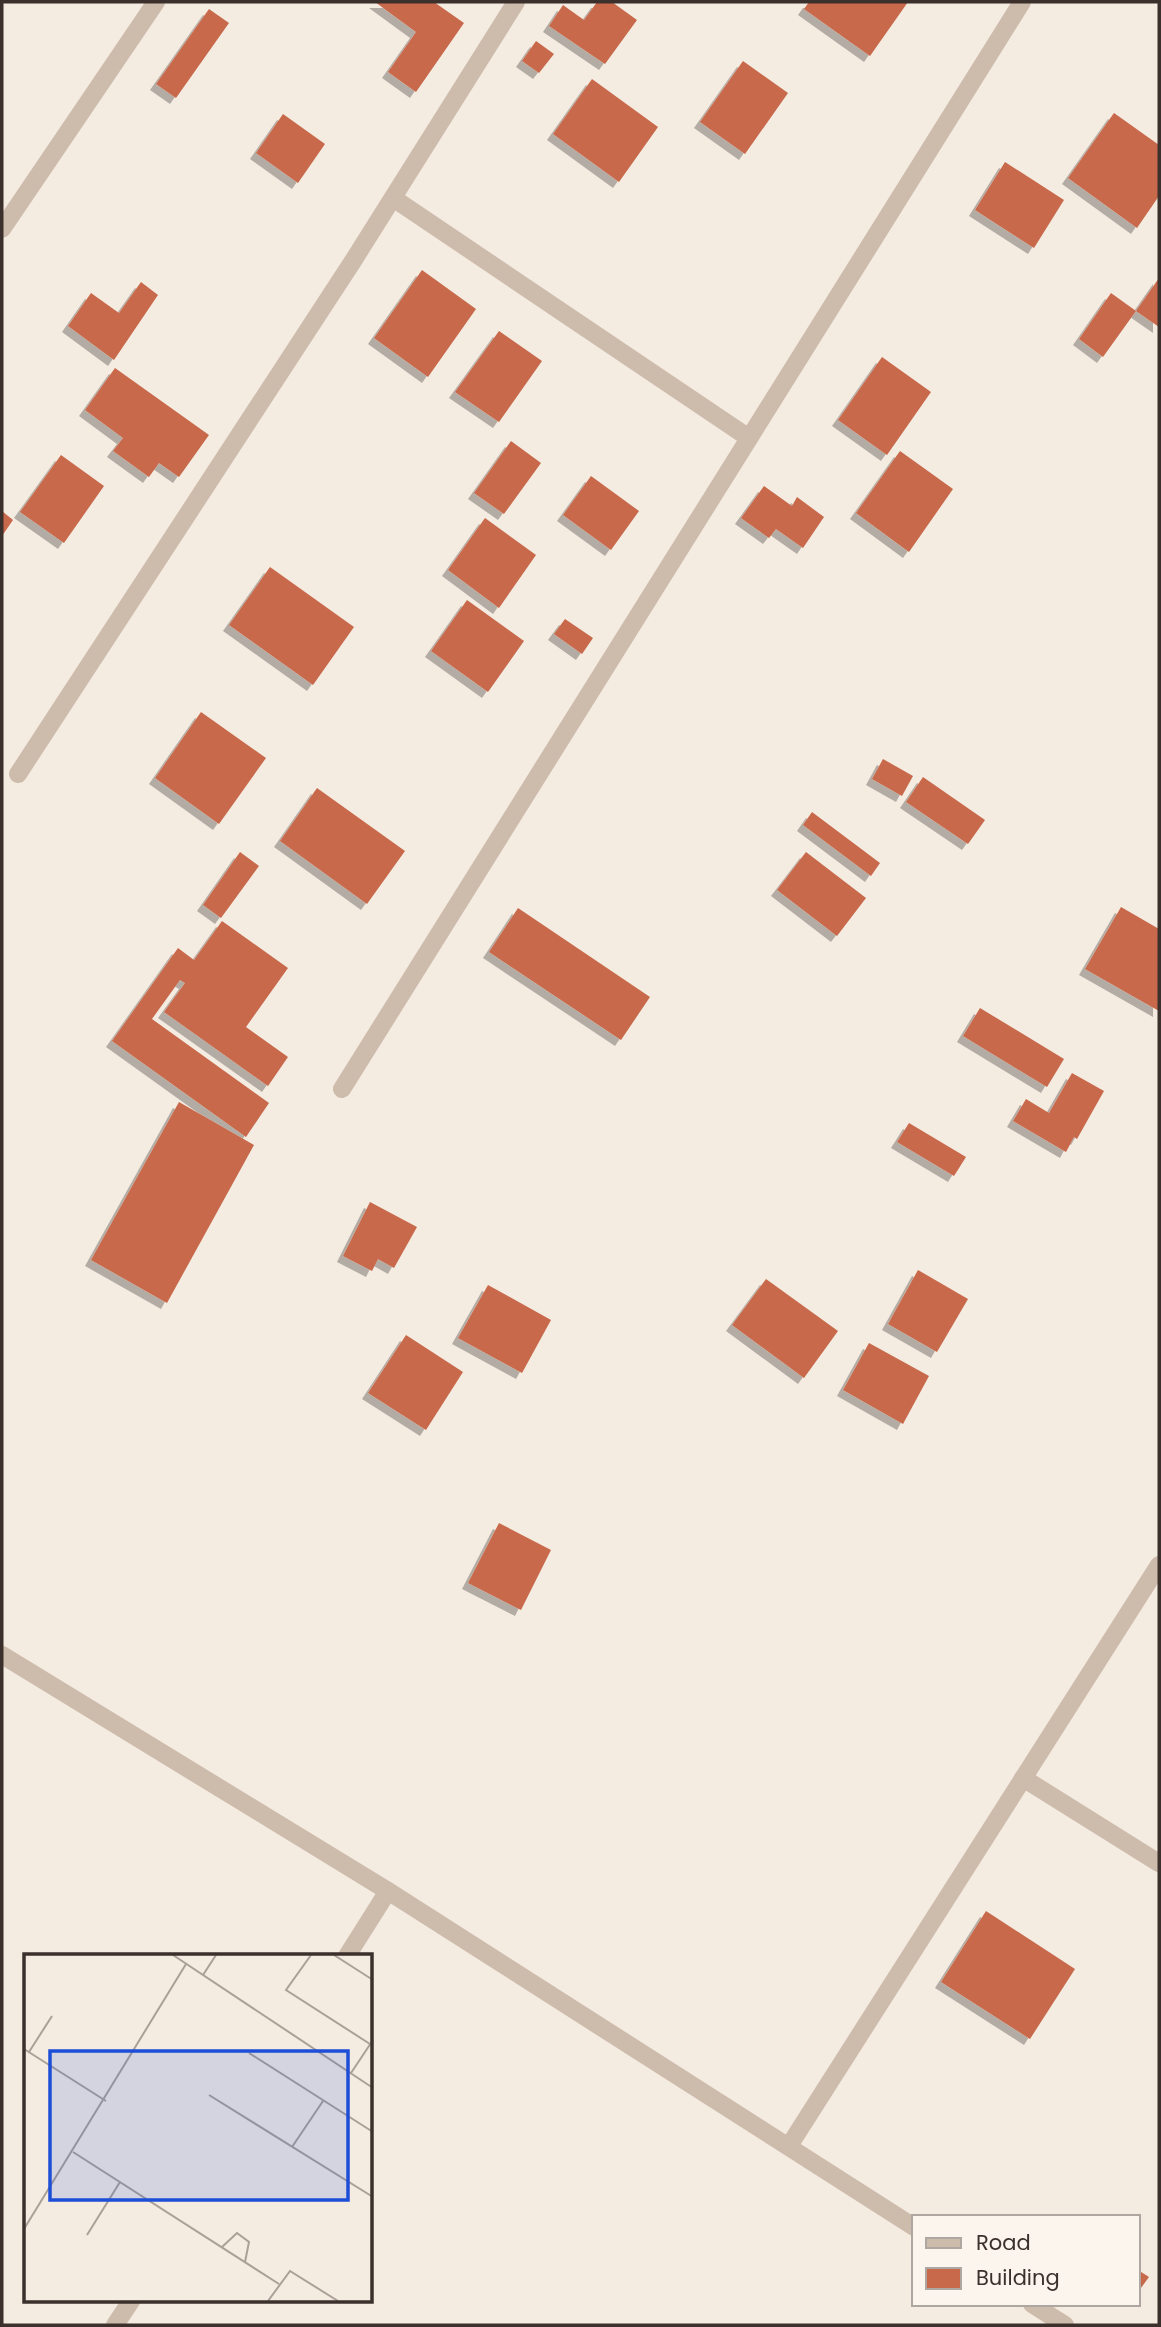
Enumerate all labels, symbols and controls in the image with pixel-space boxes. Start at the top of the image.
inset map [24,1954,373,2302]
legend [912,2215,1140,2306]
text: Road [976,2228,1031,2257]
text: Building [976,2263,1060,2292]

